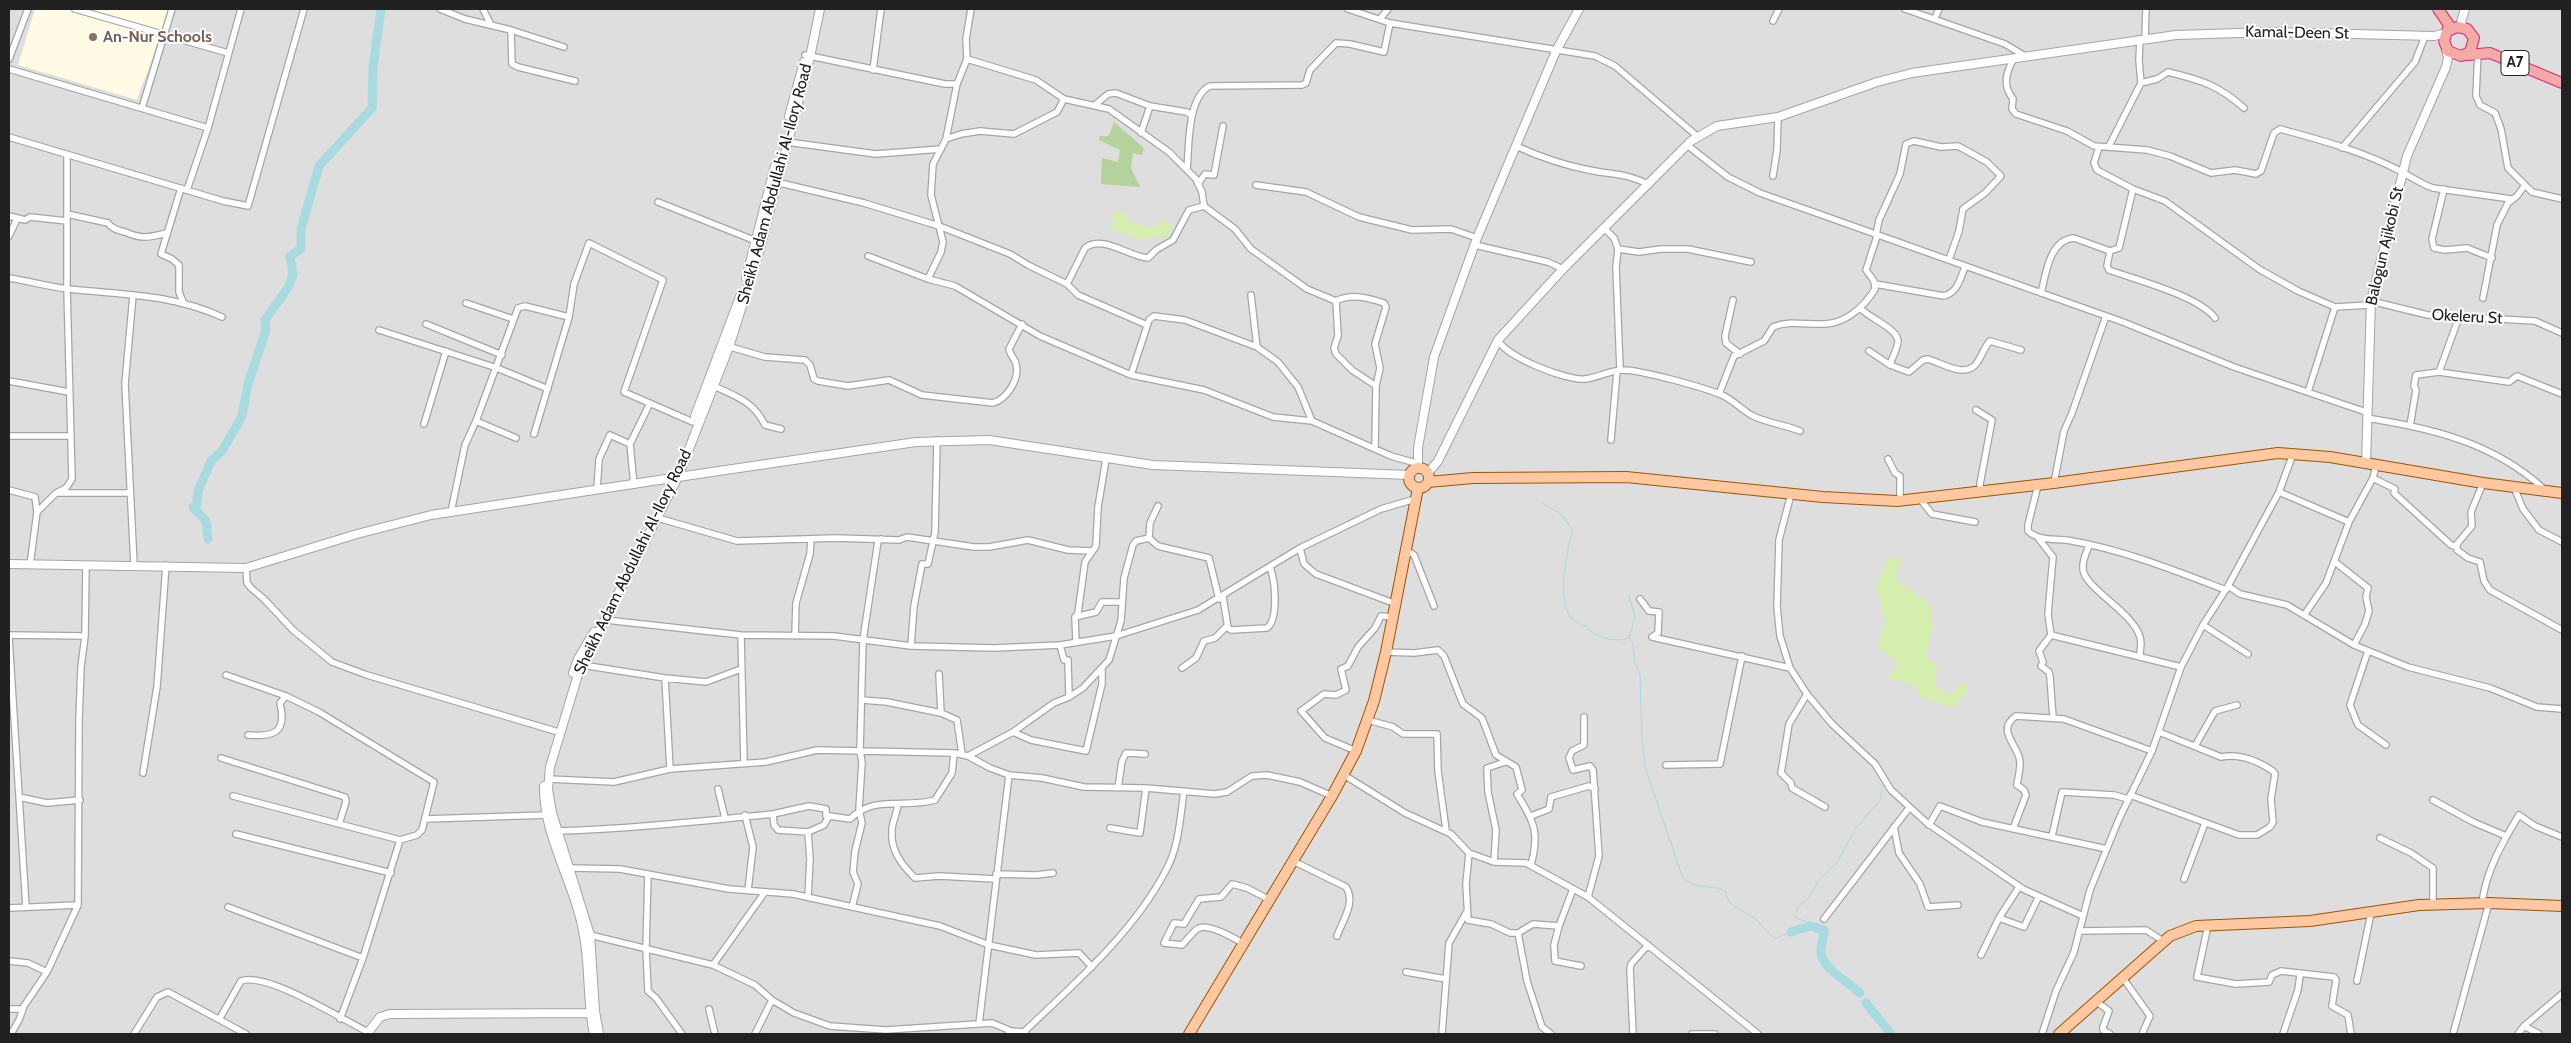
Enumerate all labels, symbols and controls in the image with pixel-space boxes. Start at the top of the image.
street label: Kamal-Deen St [2245,22,2349,44]
place label: An-Nur Schools [103,27,212,47]
marker: An-Nur Schools [87,31,99,43]
road number: A7 [2501,50,2529,76]
street label: Sheikh Adam Abdullahi Al-Ilory Road [734,62,816,306]
street label: Balogun Ajikobi St [2362,185,2408,307]
street label: Okeleru St [2431,306,2503,328]
street label: Sheikh Adam Abdullahi Al-Ilory Road [570,446,696,678]

